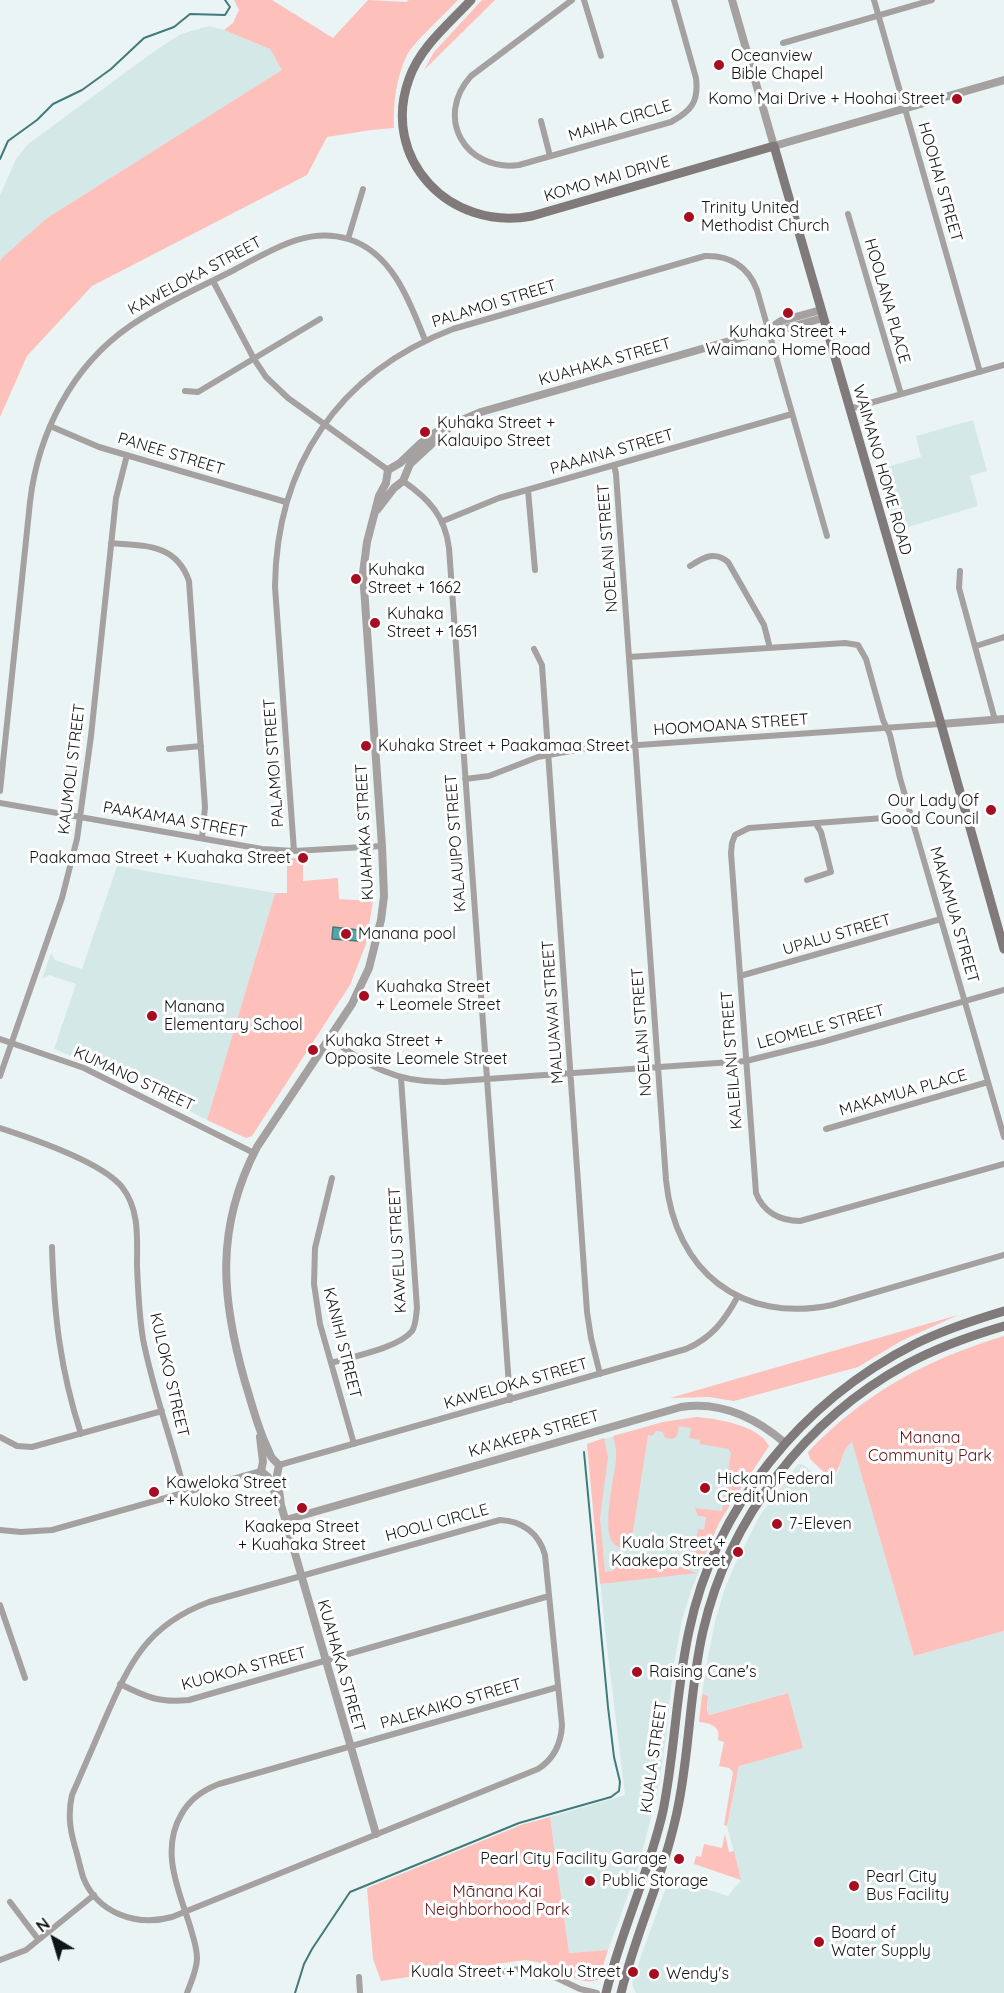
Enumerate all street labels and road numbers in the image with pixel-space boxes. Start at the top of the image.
street label: MAIHA CIRCLE [566,96,674,146]
street label: HOOHAI STREET [914,120,966,244]
street label: KOMO MAI DRIVE [542,152,672,206]
street label: KAWELOKA STREET [125,233,265,319]
street label: HOOLANA PLACE [860,236,914,366]
street label: PALAMOI STREET [429,276,559,332]
street label: KUAHAKA STREET [537,334,673,390]
street label: WAIMANO HOME ROAD [848,383,916,557]
street label: PAAAINA STREET [548,425,676,479]
street label: PANEE STREET [115,429,227,479]
street label: NOELANI STREET [594,483,622,613]
street label: PALAMOI STREET [260,698,288,828]
street label: KAUMOLI STREET [54,702,90,836]
street label: HOOMOANA STREET [653,710,809,740]
street label: KUAHAKA STREET [352,763,378,901]
street label: KALAUIPO STREET [442,773,470,913]
street label: PAAKAMAA STREET [101,798,249,842]
street label: MAKAMUA STREET [925,845,983,985]
street label: UPALU STREET [781,910,893,960]
street label: MALUAWAI STREET [538,939,568,1085]
street label: NOELANI STREET [628,967,656,1097]
street label: KALEILANI STREET [718,990,746,1130]
street label: LEOMELE STREET [755,1001,887,1053]
street label: KUMANO STREET [71,1043,197,1115]
street label: MAKAMUA PLACE [837,1066,969,1120]
street label: KAWELU STREET [385,1186,411,1314]
street label: KANIHI STREET [319,1285,365,1401]
street label: KULOKO STREET [145,1311,193,1439]
street label: KAWELOKA STREET [442,1354,590,1414]
street label: KA'AKEPA STREET [466,1406,602,1462]
street label: HOOLI CIRCLE [383,1500,491,1546]
street label: KUAHAKA STREET [313,1598,369,1734]
street label: KUOKOA STREET [179,1643,309,1695]
street label: PALEKAIKO STREET [378,1675,524,1733]
street label: KUALA STREET [637,1700,671,1814]

